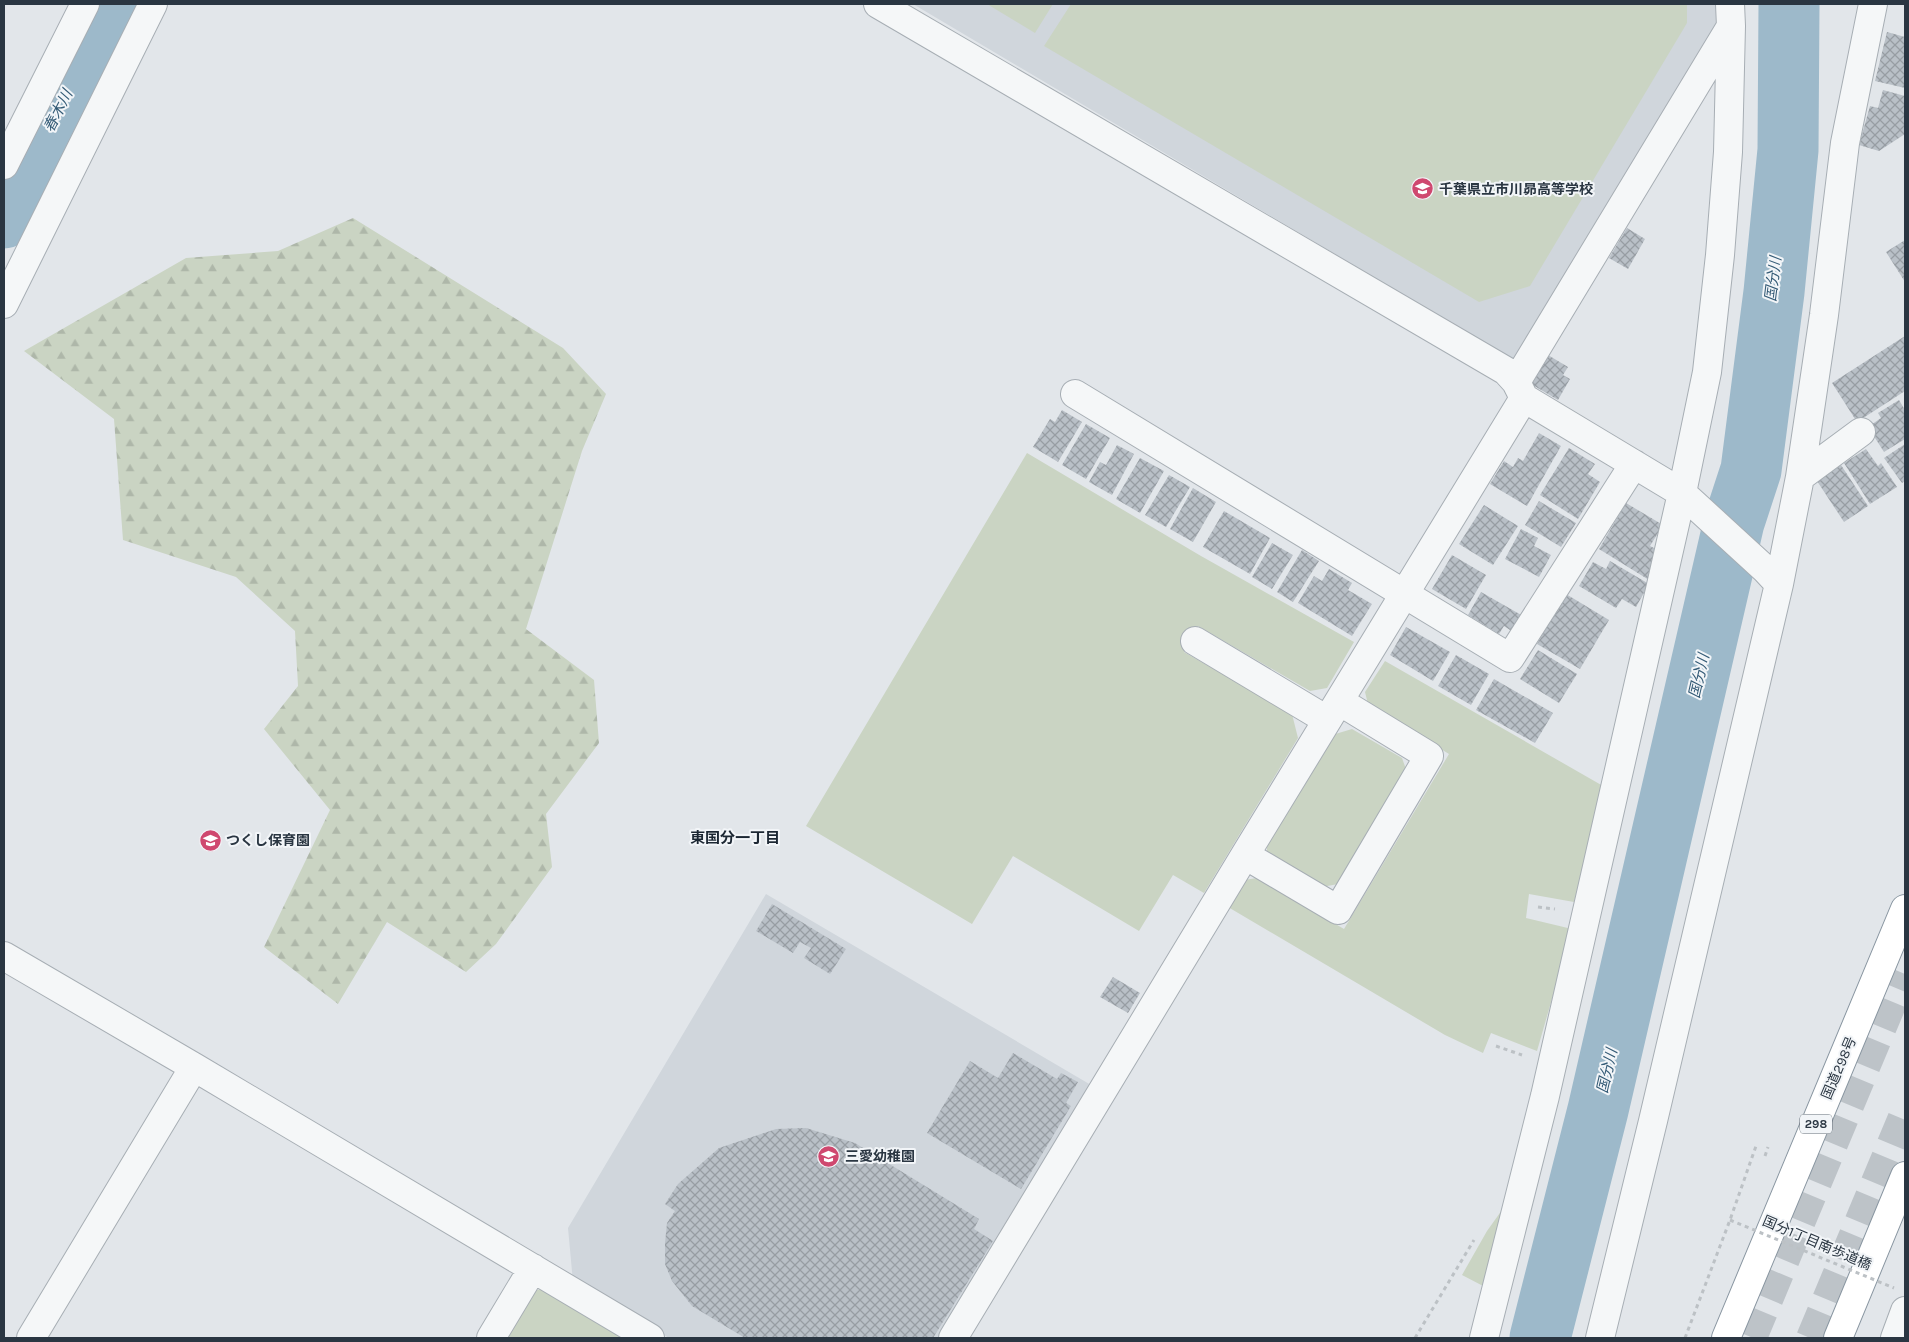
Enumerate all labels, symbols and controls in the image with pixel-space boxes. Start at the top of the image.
water label: 春木川 [40,85,77,135]
school or university icon: 千葉県立市川昴高等学校 [1411,177,1435,201]
place label: 千葉県立市川昴高等学校 [1439,181,1593,198]
water label: 国分川 [1761,254,1785,302]
water label: 国分川 [1685,650,1713,700]
school or university icon: つくし保育園 [198,828,222,852]
district label: 東国分一丁目 [690,829,780,847]
place label: つくし保育園 [226,832,310,849]
street label: 国道298号 [1818,1034,1860,1102]
water label: 国分川 [1593,1045,1621,1095]
road number: 298 [1800,1114,1832,1134]
school or university icon: 三愛幼稚園 [817,1144,841,1168]
place label: 三愛幼稚園 [845,1148,915,1165]
street label: 国分1丁目南歩道橋 [1760,1212,1874,1274]

